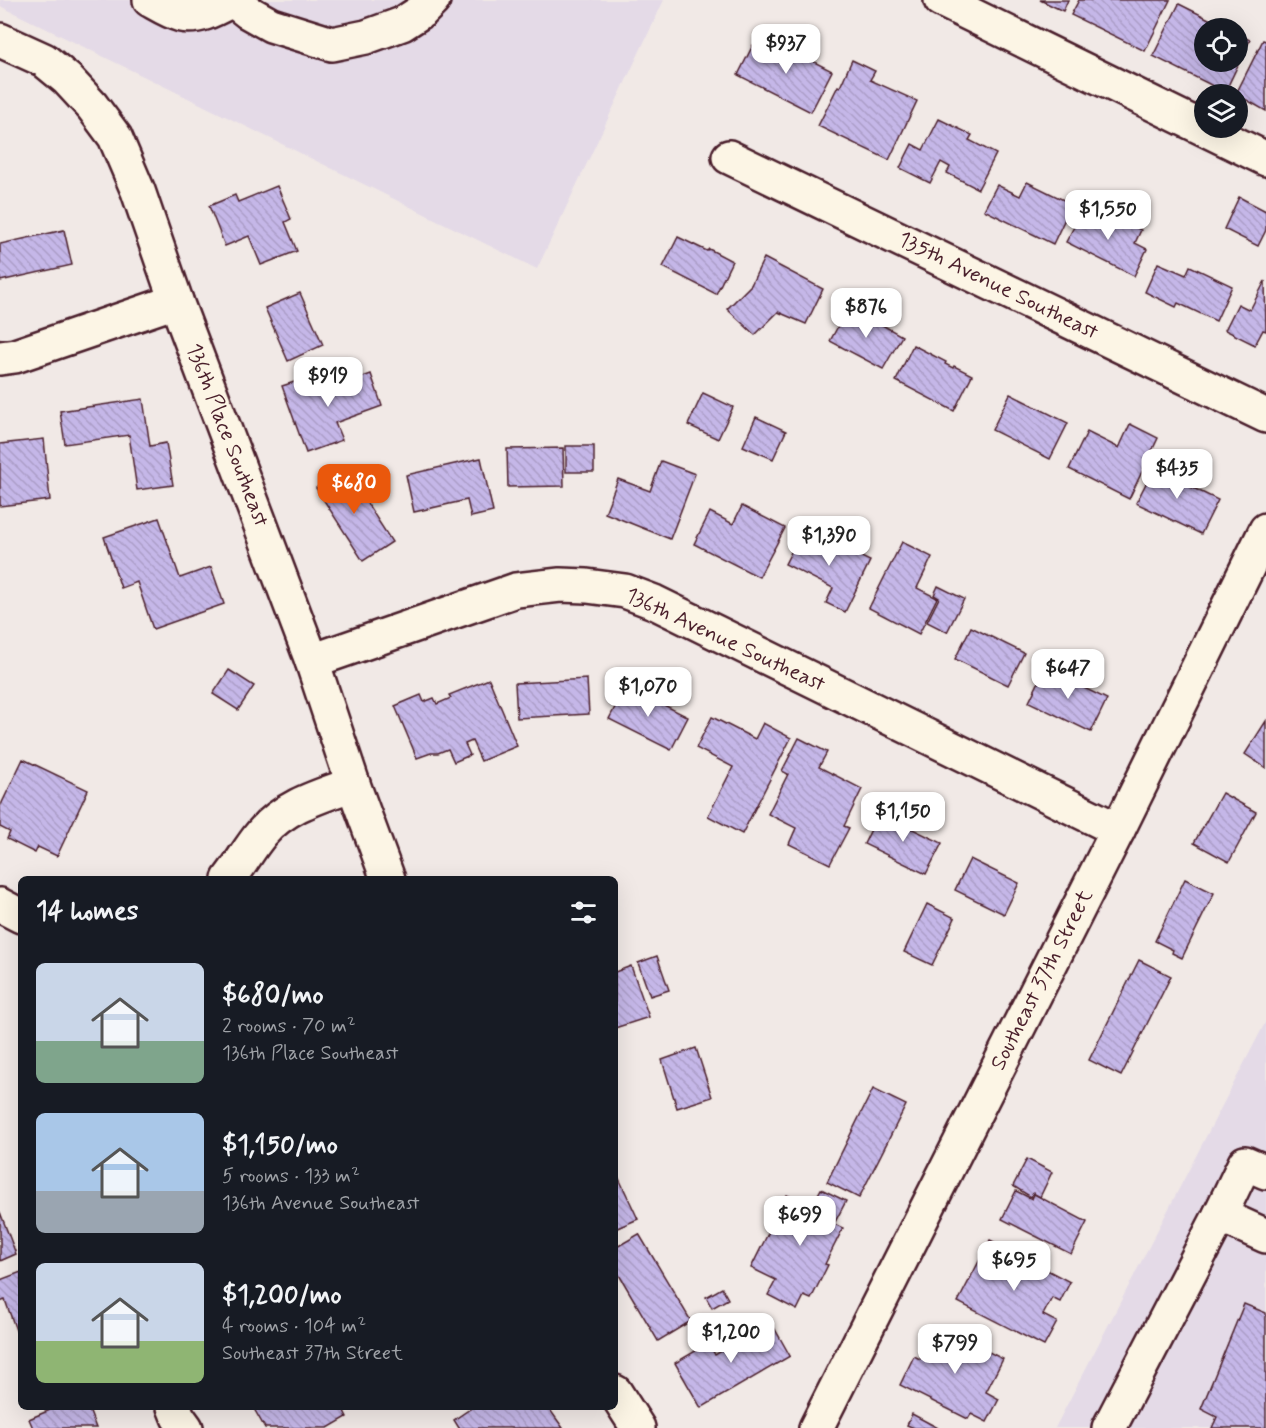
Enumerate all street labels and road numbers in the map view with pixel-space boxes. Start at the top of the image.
street label: 135th Avenue Southeast [893,225,1103,347]
street label: 136th Place Southeast [179,339,275,531]
street label: 136th Avenue Southeast [621,581,829,699]
street label: Southeast 37th Street [984,885,1100,1075]

